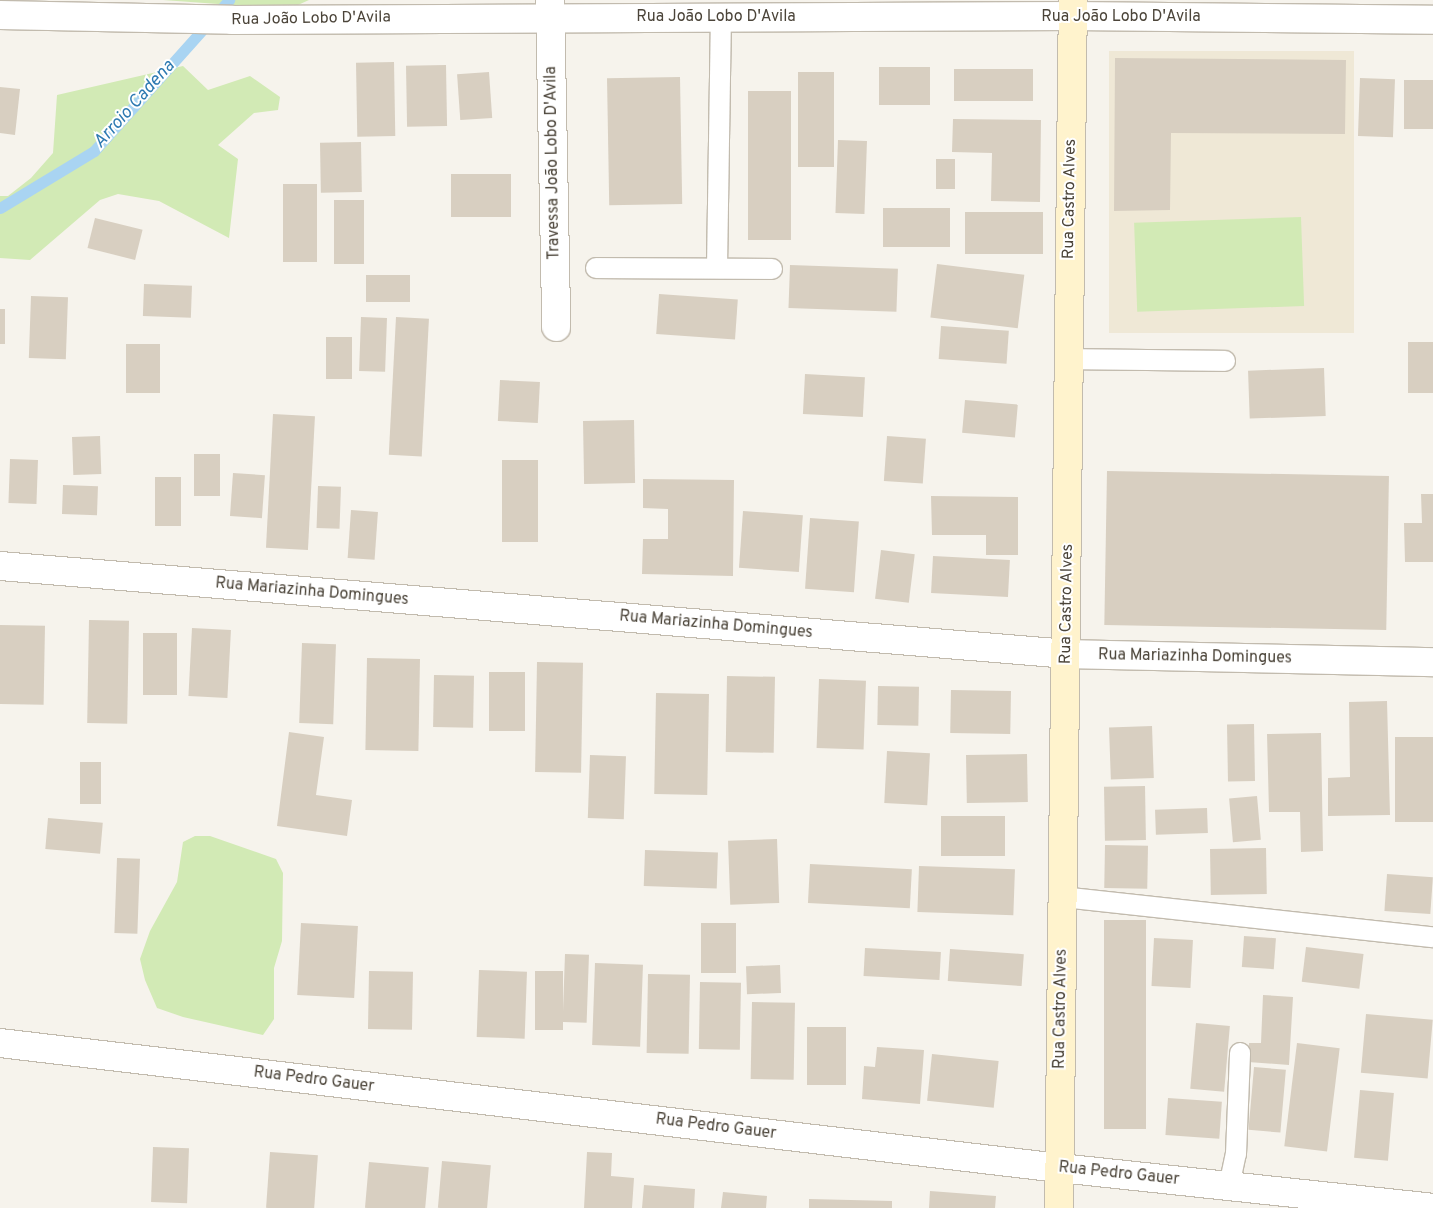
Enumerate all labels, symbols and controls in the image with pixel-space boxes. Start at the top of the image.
street label: Rua João Lobo D'Avila [636,7,796,27]
street label: Rua João Lobo D'Avila [1041,7,1201,27]
street label: Rua João Lobo D'Avila [231,8,391,30]
water label: Arroio Cadena [90,56,180,154]
street label: Travessa João Lobo D'Avila [542,66,564,260]
street label: Rua Castro Alves [1059,138,1081,260]
street label: Rua Castro Alves [1056,543,1078,665]
street label: Rua Mariazinha Domingues [214,574,410,610]
street label: Rua Mariazinha Domingues [618,607,814,643]
street label: Rua Mariazinha Domingues [1098,646,1292,668]
street label: Rua Castro Alves [1050,948,1072,1070]
street label: Rua Pedro Gauer [252,1063,376,1097]
street label: Rua Pedro Gauer [654,1110,778,1144]
street label: Rua Pedro Gauer [1058,1158,1180,1190]

